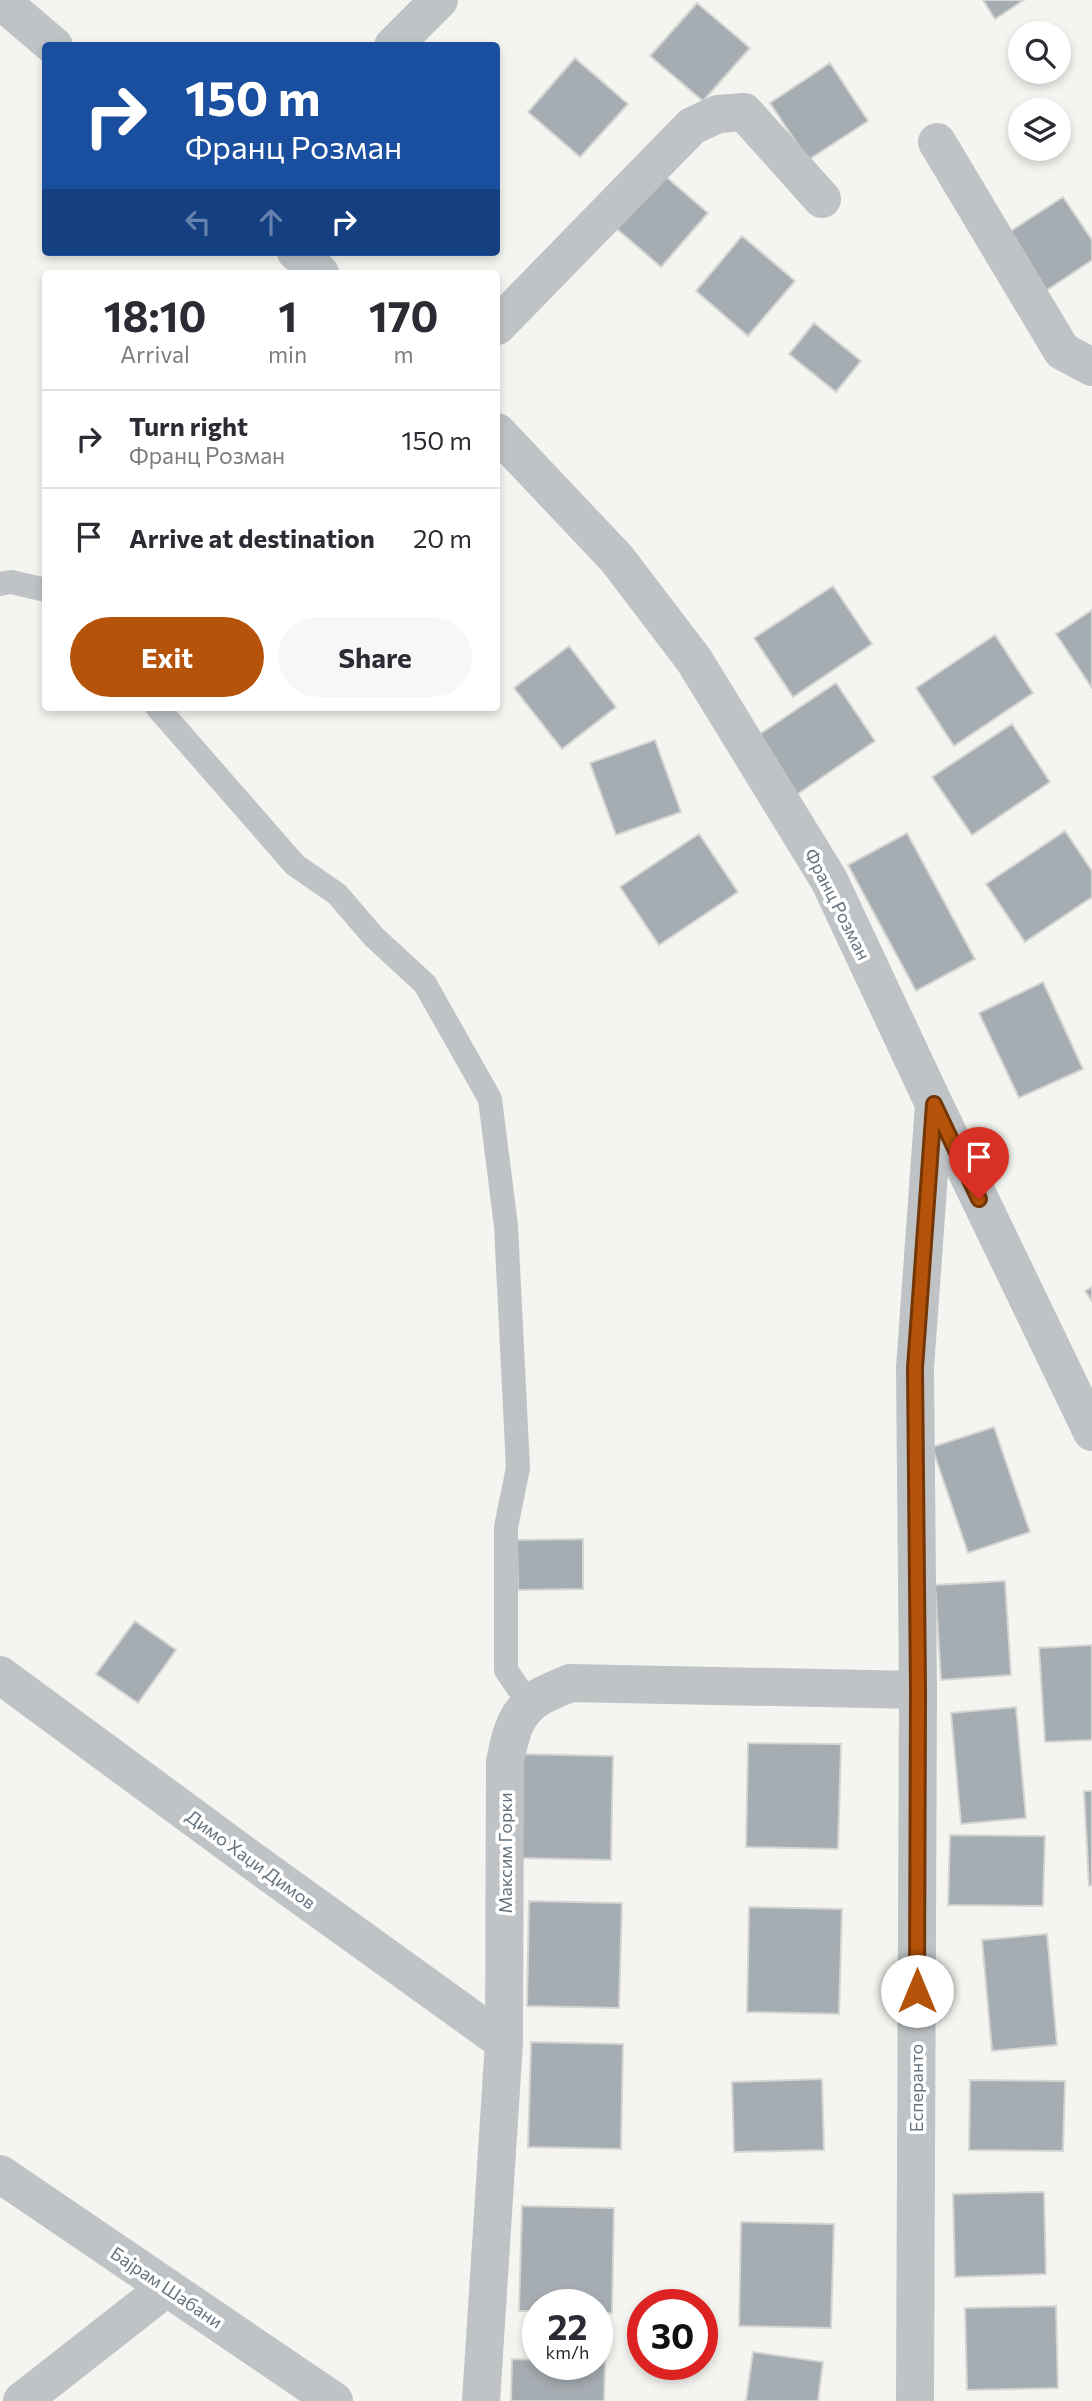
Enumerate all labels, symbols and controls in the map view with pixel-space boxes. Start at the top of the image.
map controls [1008,21,1071,161]
button: search [1008,21,1071,84]
text: 150 m [185,66,320,126]
icon: right [70,70,161,161]
button: layers [1008,98,1071,161]
text: Франц Розман [185,126,402,166]
icon: left [179,203,217,241]
icon: ahead [252,203,290,241]
icon: right [325,203,363,241]
text: 18:10 [104,289,207,341]
text: 1 [278,289,297,341]
text: 170 [369,289,438,341]
text: Arrival [120,340,190,368]
text: min [268,340,307,368]
text: m [394,340,414,368]
text: Turn right [129,410,248,441]
icon: right [70,420,108,458]
text: 150 m [401,424,472,455]
text: Франц Розман [129,441,285,469]
icon: arrive [70,518,108,556]
text: Arrive at destination [129,522,375,553]
text: 20 m [413,522,472,553]
button: Exit [70,617,264,697]
button: Share [278,617,472,697]
street label: Франц Розман [800,845,876,963]
pin [949,1127,1009,1199]
icon: arrive [960,1138,998,1176]
street label: Максим Горки [494,1792,516,1914]
street label: Димо Хаџи Димов [182,1805,320,1913]
position arrow [880,1954,954,2028]
street label: Есперанто [905,2044,927,2132]
street label: Бајрам Шабани [107,2241,227,2333]
speed limit sign: 30 [627,2289,718,2380]
text: 22 [548,2304,587,2347]
text: km/h [546,2341,589,2363]

